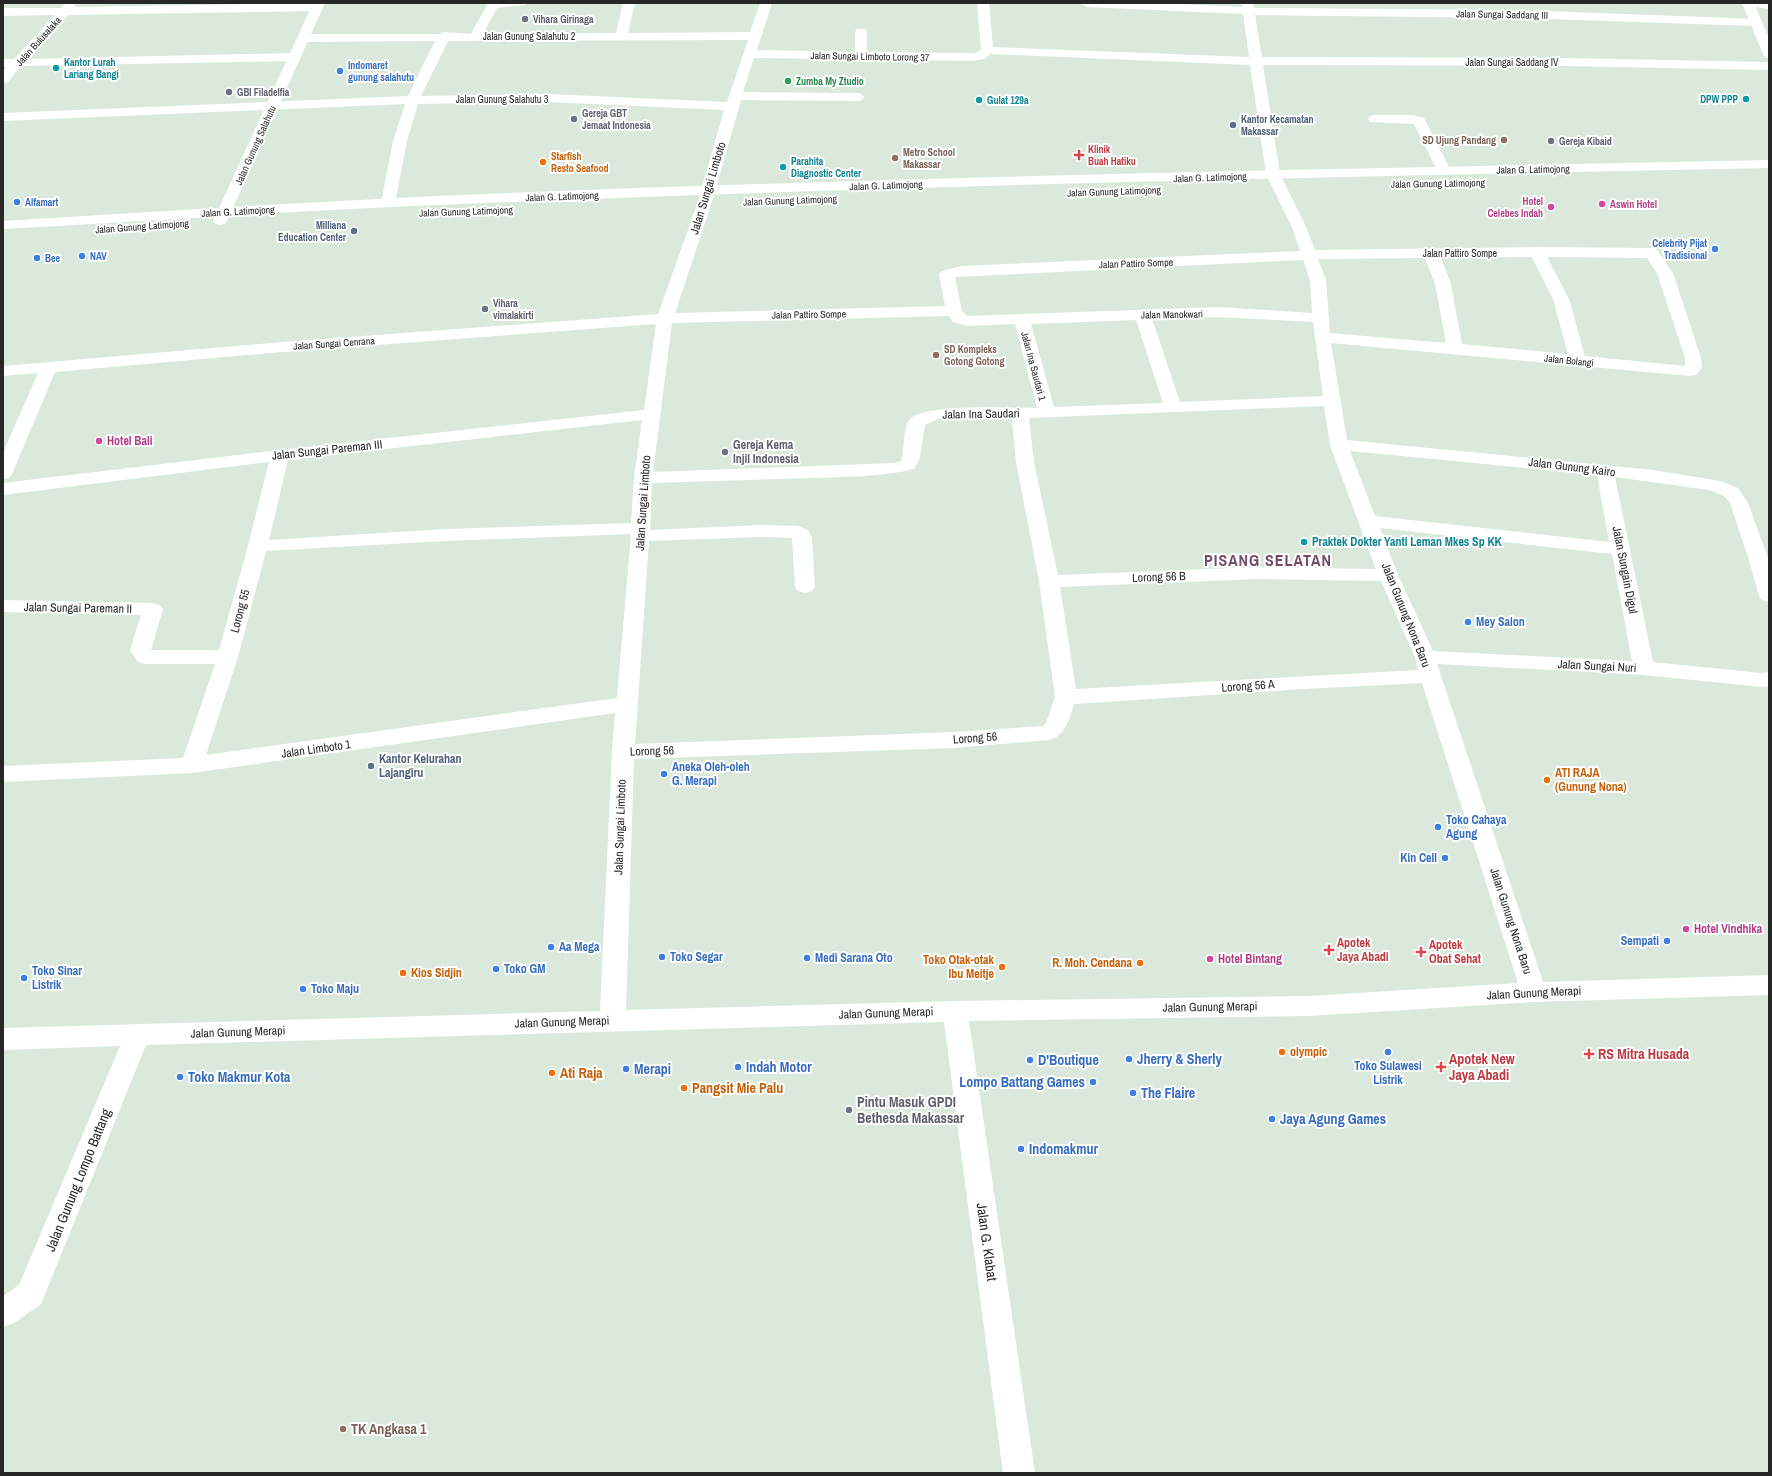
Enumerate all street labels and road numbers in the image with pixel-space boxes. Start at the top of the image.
street label: Jalan Sungai Saddang III [1456,7,1548,22]
street label: Jalan Bulusalaka [13,14,64,69]
street label: Jalan Gunung Salahutu 2 [483,30,576,43]
street label: Jalan Sungai Limboto Lorong 37 [810,49,930,64]
street label: Jalan Sungai Saddang IV [1465,56,1559,69]
street label: Jalan Gunung Salahutu 3 [456,93,549,106]
street label: Jalan Gunung Salahutu [232,103,279,187]
street label: Jalan Sungai Limboto [686,140,730,236]
street label: Jalan G. Latimojong [1496,162,1570,177]
street label: Jalan G. Latimojong [1173,170,1247,185]
street label: Jalan Gunung Latimojong [1391,176,1486,191]
street label: Jalan G. Latimojong [849,178,923,193]
street label: Jalan Gunung Latimojong [1067,183,1162,200]
street label: Jalan G. Latimojong [525,189,599,204]
street label: Jalan Gunung Latimojong [743,192,838,209]
street label: Jalan G. Latimojong [201,203,275,220]
street label: Jalan Gunung Latimojong [419,203,514,220]
street label: Jalan Gunung Latimojong [95,217,190,236]
street label: Jalan Pattiro Sompe [1423,247,1498,260]
street label: Jalan Pattiro Sompe [1099,256,1174,271]
street label: Jalan Pattiro Sompe [772,307,847,322]
street label: Jalan Manokwari [1141,307,1203,322]
street label: Jalan Ina Saudari 1 [1018,330,1049,403]
street label: Jalan Sungai Cenrana [293,334,376,353]
street label: Jalan Bolangi [1544,351,1594,370]
street label: Jalan Ina Saudari [942,405,1020,423]
street label: Jalan Sungai Pareman III [271,436,383,464]
street label: Jalan Gunung Kairo [1528,454,1616,480]
street label: Jalan Sungai Limboto [632,455,654,551]
street label: Jalan Sungain Digul [1609,525,1641,615]
street label: Jalan Gunung Nona Baru [1378,561,1434,669]
street label: Lorong 56 B [1132,568,1187,586]
street label: Lorong 55 [227,587,254,634]
street label: Jalan Sungai Pareman II [24,599,132,617]
street label: Jalan Sungai Nuri [1557,656,1637,676]
street label: Lorong 56 A [1221,676,1275,696]
street label: Lorong 56 [952,728,998,748]
street label: Jalan Limboto 1 [280,736,352,762]
street label: Lorong 56 [630,742,674,760]
street label: Jalan Sungai Limboto [610,779,630,875]
street label: Jalan Gunung Nona Baru [1486,866,1536,976]
street label: Jalan Gunung Merapi [1486,983,1582,1003]
street label: Jalan Gunung Merapi [1163,998,1257,1016]
street label: Jalan Gunung Merapi [838,1003,934,1023]
street label: Jalan Gunung Merapi [514,1012,610,1032]
street label: Jalan Gunung Merapi [190,1022,286,1042]
street label: Jalan Gunung Lompo Battang [41,1105,115,1254]
street label: Jalan G. Klabat [973,1202,1001,1282]

